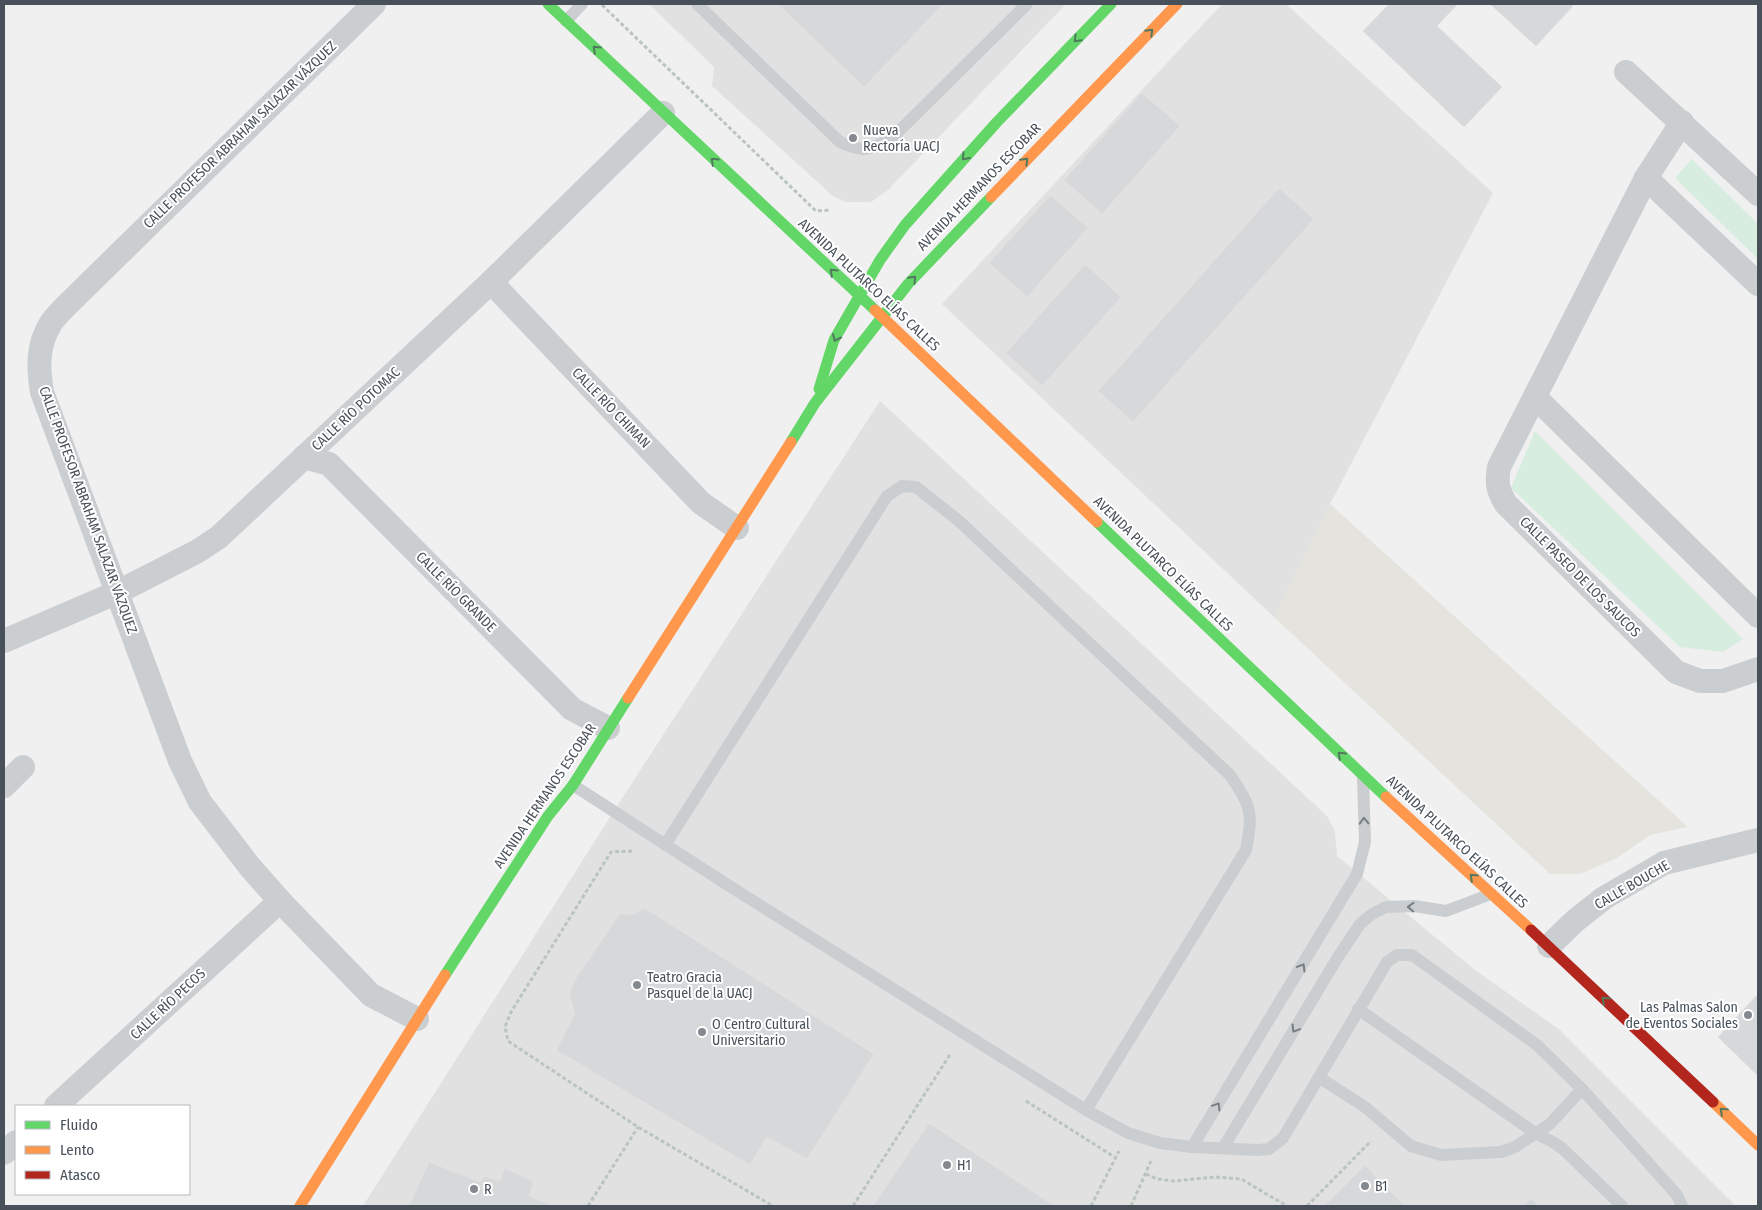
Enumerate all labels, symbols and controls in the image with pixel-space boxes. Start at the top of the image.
one-way arrow [1144,28,1153,37]
one-way arrow [1074,33,1083,42]
street label: CALLE PROFESOR ABRAHAM SALAZAR VÁZQUEZ [139,37,340,232]
one-way arrow [593,46,602,55]
street label: AVENIDA HERMANOS ESCOBAR [914,119,1045,254]
place label: Nueva Rectoría UACJ [863,122,940,155]
marker: Nueva Rectoría UACJ [847,132,859,144]
one-way arrow [962,151,971,160]
one-way arrow [711,158,720,167]
one-way arrow [1019,158,1028,167]
street label: AVENIDA PLUTARCO ELÍAS CALLES [795,214,944,355]
one-way arrow [830,269,839,278]
one-way arrow [907,275,916,284]
one-way arrow [831,333,842,342]
street label: CALLE RÍO POTOMAC [308,363,404,454]
street label: CALLE RÍO CHIMAN [568,364,654,452]
street label: CALLE PROFESOR ABRAHAM SALAZAR VÁZQUEZ [35,384,142,636]
street label: AVENIDA PLUTARCO ELÍAS CALLES [1090,492,1237,635]
street label: CALLE PASEO DE LOS SAUCOS [1516,513,1644,641]
street label: CALLE RÍO GRANDE [412,548,501,636]
street label: AVENIDA HERMANOS ESCOBAR [490,720,600,872]
one-way arrow [1338,752,1347,761]
street label: AVENIDA PLUTARCO ELÍAS CALLES [1383,771,1532,912]
one-way arrow [1359,816,1370,824]
street label: CALLE BOUCHE [1592,857,1673,913]
one-way arrow [1469,874,1478,883]
one-way arrow [1407,901,1415,912]
one-way arrow [1295,963,1305,972]
street label: CALLE RÍO PECOS [126,964,209,1043]
place label: Teatro Gracia Pasquel de la UACJ [647,969,753,1002]
marker: Teatro Gracia Pasquel de la UACJ [631,979,643,991]
one-way arrow [1602,997,1611,1006]
place label: Las Palmas Salon de Eventos Sociales [1625,999,1738,1032]
marker: Las Palmas Salon de Eventos Sociales [1742,1009,1754,1021]
place label: O Centro Cultural Universitario [712,1016,810,1049]
one-way arrow [1291,1023,1301,1032]
marker: O Centro Cultural Universitario [696,1026,708,1038]
one-way arrow [1211,1102,1221,1111]
legend [15,1105,190,1195]
one-way arrow [1720,1108,1729,1117]
text: Fluido [60,1116,98,1134]
text: Lento [60,1141,94,1159]
place label: H1 [957,1157,971,1174]
marker: H1 [941,1159,953,1171]
text: Atasco [60,1166,100,1184]
place label: B1 [1375,1178,1388,1195]
marker: B1 [1359,1180,1371,1192]
place label: R [484,1181,492,1198]
marker: R [468,1183,480,1195]

